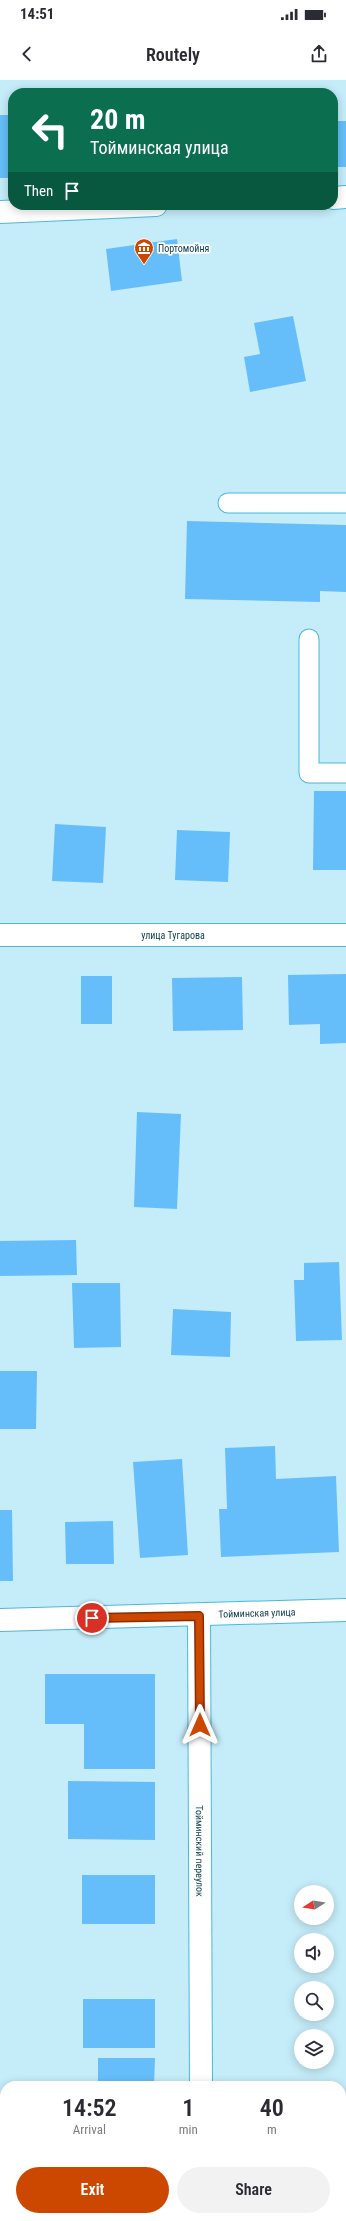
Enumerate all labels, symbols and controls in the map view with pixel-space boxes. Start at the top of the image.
text: 14:51 [20,5,54,23]
icon: back [16,43,38,65]
icon: share [308,43,330,65]
text: Routely [146,44,200,65]
text: 20 m [90,103,146,136]
icon: left [24,104,76,156]
text: Тойминская улица [90,137,229,158]
icon: arrive [61,180,83,202]
text: Then [24,182,53,200]
museum icon: Портомойня [133,237,155,265]
place label: Портомойня [158,243,209,254]
street label: улица Тугарова [141,930,205,941]
pin [75,1601,109,1635]
street label: Тойминская улица [218,1606,296,1620]
icon: arrive [81,1607,103,1629]
position arrow [179,1704,221,1746]
street label: Тойминский переулок [194,1805,205,1897]
north arrow [294,1885,334,1925]
map controls [294,1885,334,2069]
button: sound [294,1933,334,1973]
button: search [294,1981,334,2021]
button: layers [294,2029,334,2069]
text: 14:52 [62,2094,117,2122]
text: 1 [182,2094,194,2122]
text: 40 [260,2094,284,2122]
text: Arrival [73,2122,106,2137]
text: min [179,2122,198,2137]
text: m [267,2122,277,2137]
button: Exit [16,2167,169,2213]
button: Share [177,2167,330,2213]

